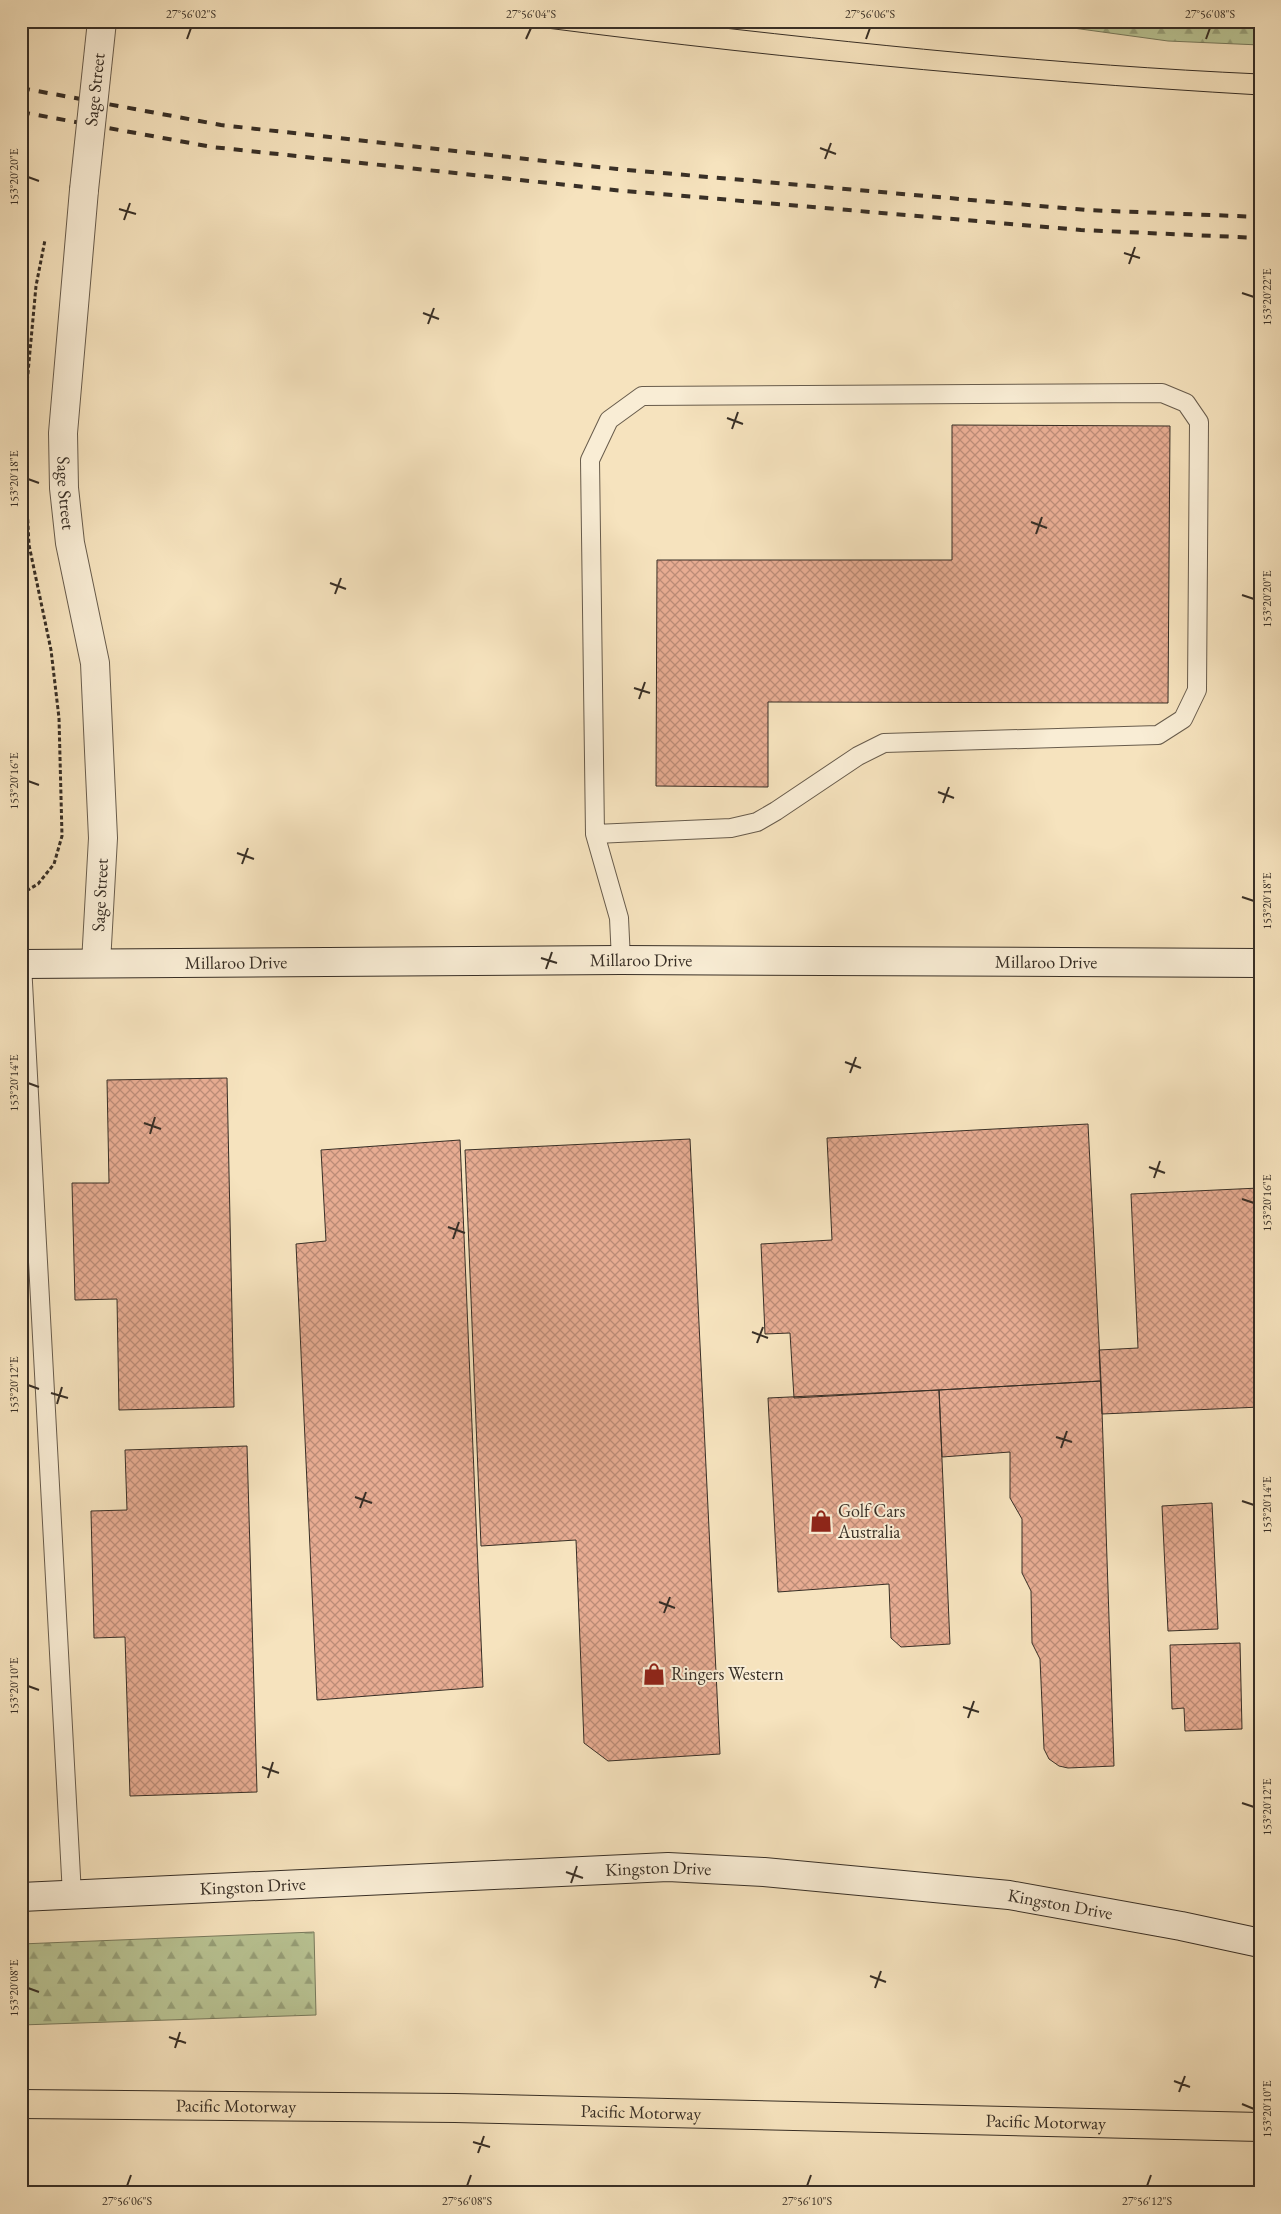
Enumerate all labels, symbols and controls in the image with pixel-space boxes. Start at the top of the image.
text: 27°56'02"S [166,6,216,22]
text: 27°56'04"S [506,6,556,22]
text: 27°56'06"S [845,6,895,22]
text: 27°56'08"S [1185,6,1235,22]
street label: Sage Street [79,51,110,127]
text: 153°20'20"E [6,148,22,205]
text: 153°20'22"E [1259,268,1275,325]
text: 153°20'18"E [6,450,22,507]
street label: Sage Street [52,456,81,531]
text: 153°20'20"E [1259,570,1275,627]
text: 153°20'16"E [6,752,22,809]
street label: Sage Street [86,857,113,932]
text: 153°20'18"E [1259,872,1275,929]
street label: Millaroo Drive [590,948,692,971]
street label: Millaroo Drive [185,950,287,974]
street label: Millaroo Drive [995,950,1097,973]
text: 153°20'14"E [6,1054,22,1111]
text: 153°20'16"E [1259,1174,1275,1231]
text: 153°20'12"E [6,1356,22,1413]
text: 153°20'14"E [1259,1476,1275,1533]
place label: Golf Cars Australia [837,1499,905,1543]
shop icon: Golf Cars Australia [808,1508,834,1534]
text: 153°20'10"E [6,1657,22,1714]
shop icon: Ringers Western [641,1661,667,1687]
place label: Ringers Western [671,1662,784,1685]
text: 153°20'12"E [1259,1778,1275,1835]
street label: Kingston Drive [605,1855,712,1881]
street label: Kingston Drive [199,1872,306,1900]
street label: Kingston Drive [1006,1883,1115,1924]
text: 153°20'08"E [6,1959,22,2016]
text: 153°20'10"E [1259,2080,1275,2137]
street label: Pacific Motorway [176,2093,297,2118]
street label: Pacific Motorway [580,2099,702,2125]
street label: Pacific Motorway [985,2109,1106,2134]
text: 27°56'06"S [102,2193,152,2209]
text: 27°56'08"S [442,2193,492,2209]
text: 27°56'10"S [782,2193,832,2209]
text: 27°56'12"S [1122,2193,1172,2209]

